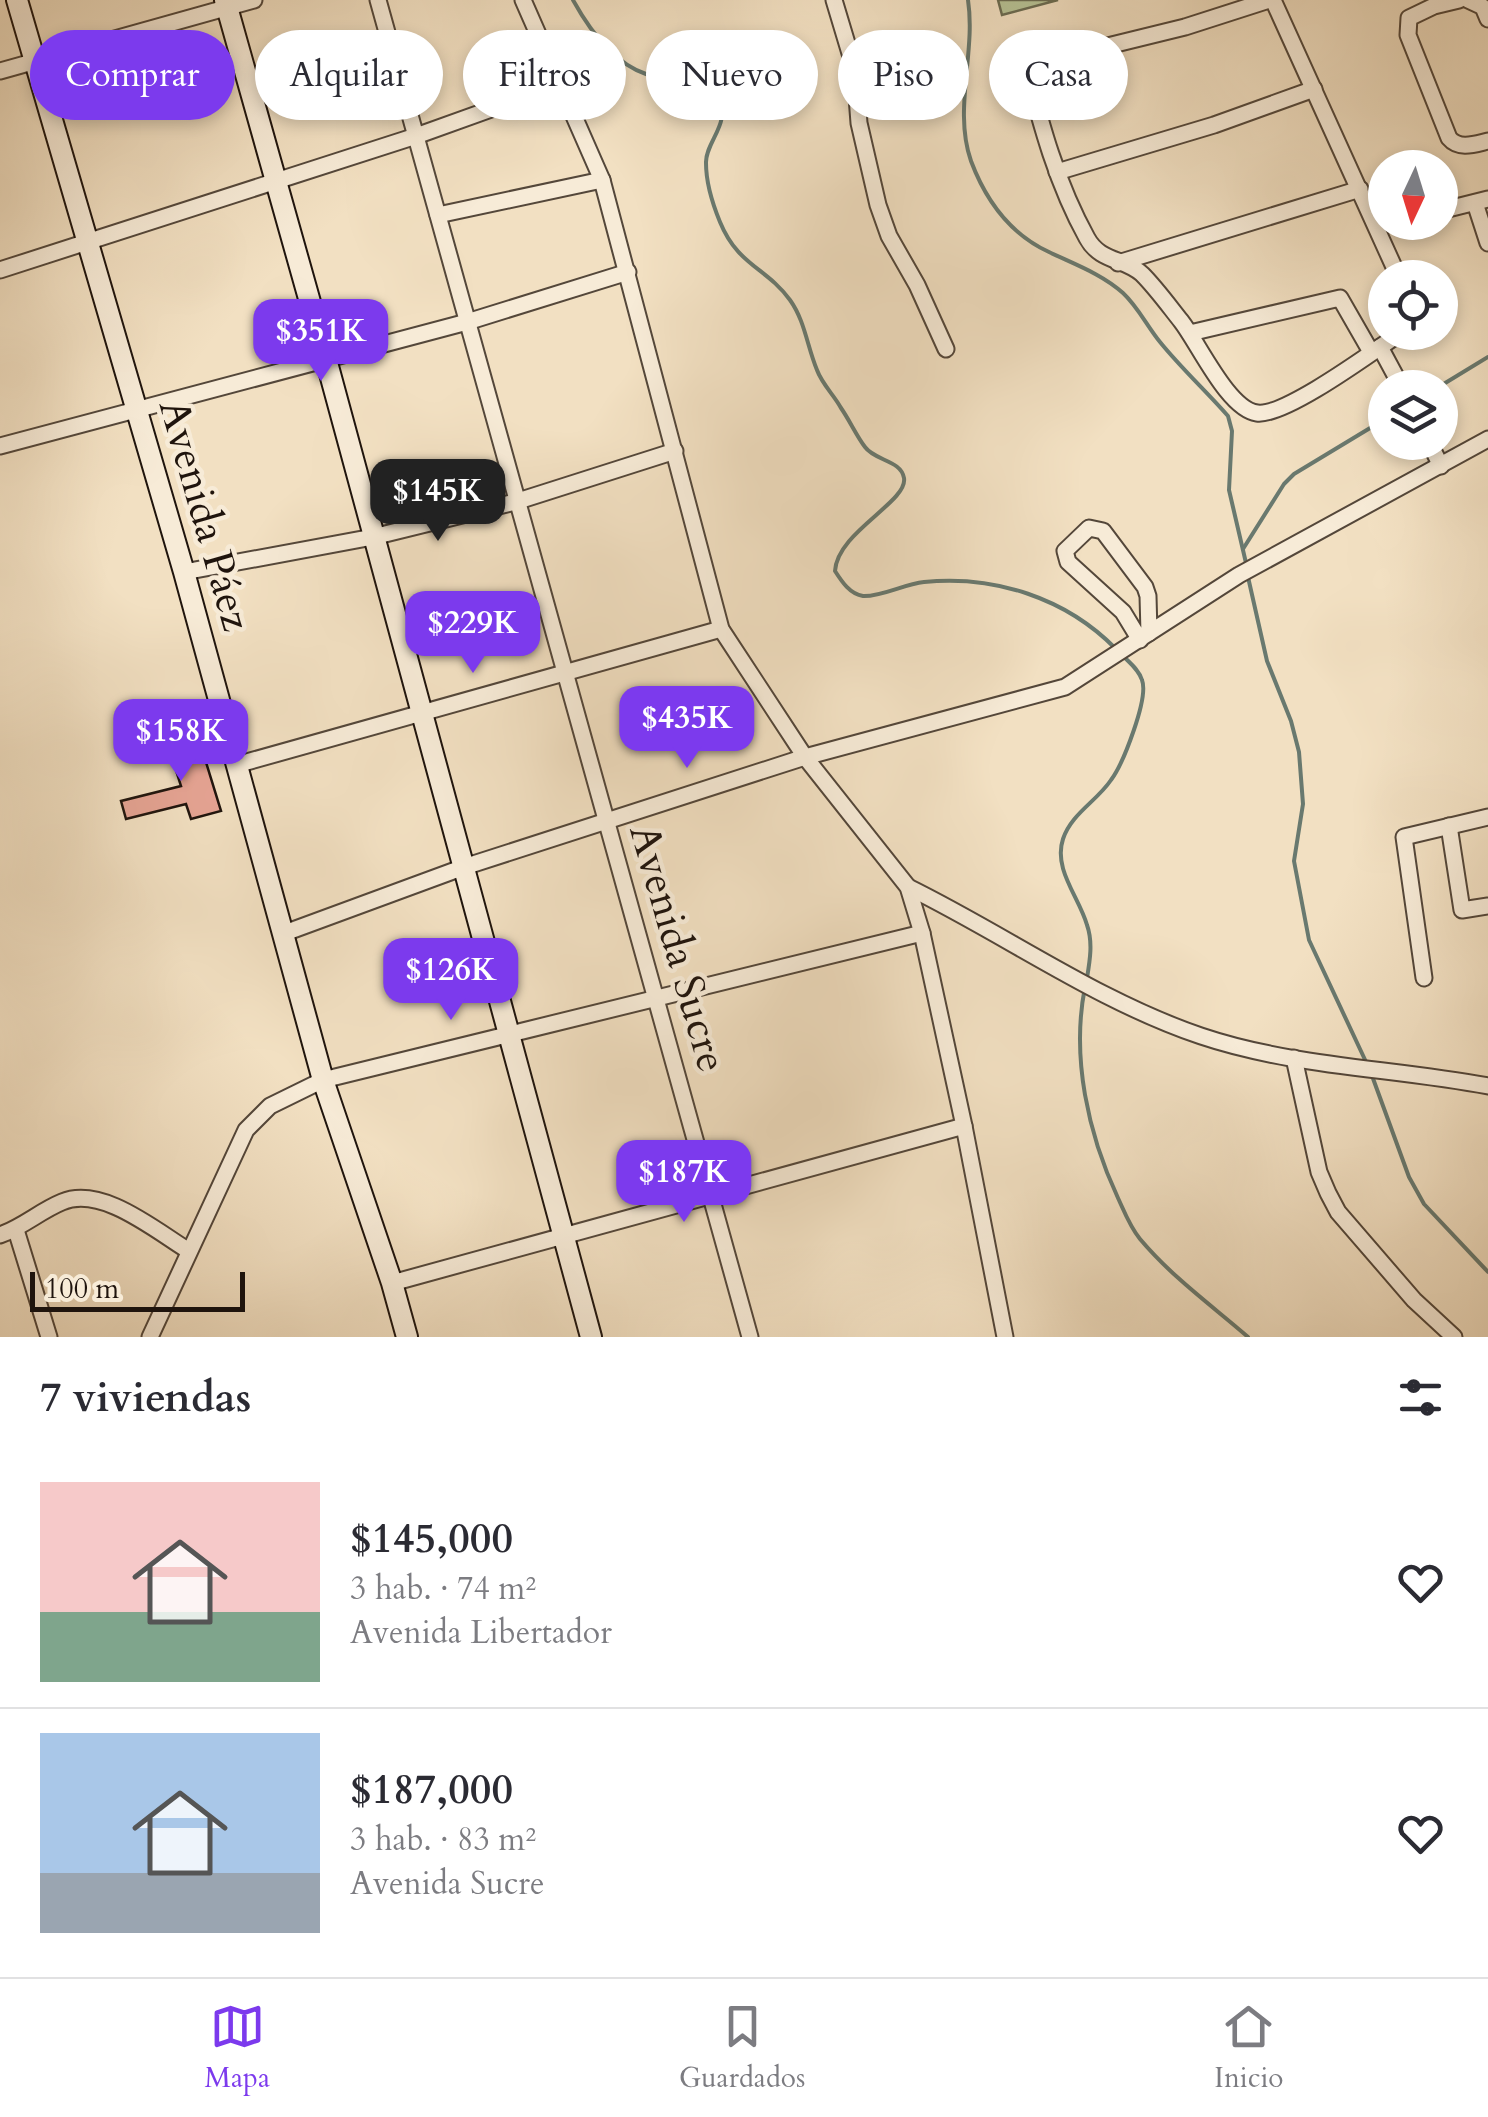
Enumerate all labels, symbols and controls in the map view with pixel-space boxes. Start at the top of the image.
chip: Comprar [30,30,235,120]
chip: Alquilar [255,30,443,120]
chip: Filtros [463,30,626,120]
chip: Nuevo [646,30,818,120]
chip: Piso [838,30,969,120]
chip: Casa [989,30,1128,120]
north arrow [1368,150,1458,240]
map controls [1368,150,1458,460]
button: locate [1368,260,1458,350]
pin: $351K [251,299,391,384]
text: $351K [275,309,367,353]
button: layers [1368,370,1458,460]
street label: Avenida Páez [145,393,265,638]
pin: $145K [368,459,508,544]
text: $145K [392,469,484,513]
pin: $229K [403,591,543,676]
text: $229K [427,601,519,645]
pin: $435K [617,686,757,771]
text: $435K [641,696,733,740]
pin: $158K [111,699,251,784]
text: $158K [135,709,227,753]
street label: Avenida Sucre [615,817,741,1079]
pin: $126K [381,938,521,1023]
text: $126K [405,948,497,992]
pin: $187K [614,1140,754,1225]
text: $187K [638,1150,730,1194]
scale bar [30,1267,245,1312]
text: 100 m [45,1270,119,1308]
text: 7 viviendas [40,1369,251,1426]
icon: filters [1393,1370,1448,1425]
text: $145,000 [350,1510,513,1567]
icon: home [120,1522,240,1642]
icon: heart [1393,1555,1448,1610]
text: 3 hab. · 74 m² [350,1567,536,1611]
text: Avenida Libertador [350,1611,612,1655]
text: $187,000 [350,1761,513,1818]
icon: home [120,1773,240,1893]
icon: heart [1393,1806,1448,1861]
text: 3 hab. · 83 m² [350,1818,536,1862]
text: Avenida Sucre [350,1862,545,1906]
tab: Mapa [205,1999,270,2097]
tab: Guardados [679,1999,805,2097]
tab: Inicio [1214,1999,1283,2097]

